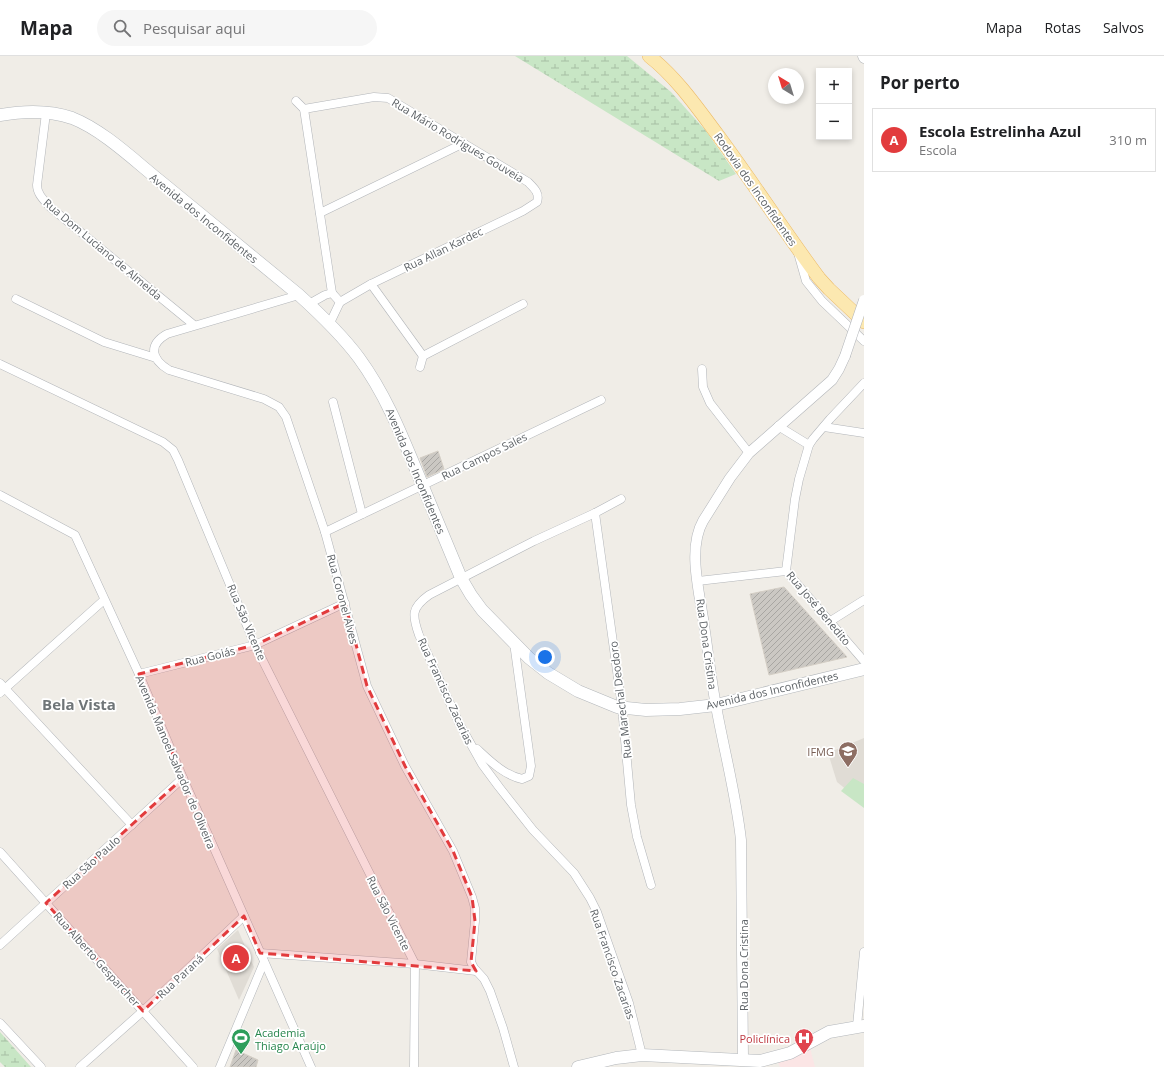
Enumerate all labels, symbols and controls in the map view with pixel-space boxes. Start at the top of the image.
search box [97,10,377,46]
text: Mapa [20,15,73,41]
icon: search [111,17,133,39]
text: Pesquisar aqui [143,18,246,38]
text: Mapa [986,18,1022,37]
text: Rotas [1044,18,1081,37]
text: Salvos [1103,18,1144,37]
north arrow [768,68,804,104]
map controls [816,68,852,140]
button: + [816,68,852,104]
text: Por perto [880,71,960,94]
street label: Rua Mário Rodrigues Gouveia [389,95,527,185]
button: − [816,104,852,140]
text: Escola Estrelinha Azul [919,121,1081,141]
street label: Rodovia dos Inconfidentes [711,129,801,249]
text: A [890,131,898,149]
text: 310 m [1109,131,1147,149]
text: Escola [919,141,957,159]
street label: Avenida dos Inconfidentes [147,170,261,266]
street label: Rua Dom Luciano de Almeida [41,195,165,303]
street label: Rua Allan Kardec [401,223,485,275]
street label: Avenida dos Inconfidentes [383,406,449,536]
street label: Rua Campos Sales [439,429,529,483]
street label: Rua Coronel Alves [324,552,362,646]
street label: Rua José Benedito [783,568,855,649]
street label: Rua São Vicente [224,581,270,663]
street label: Rua Dona Cristina [693,597,721,691]
street label: Rua Francisco Zacarias [415,635,477,747]
street label: Rua Marechal Deodoro [605,640,635,760]
street label: Rua Goiás [183,643,237,669]
your location [535,647,555,667]
street label: Avenida dos Inconfidentes [704,667,840,713]
street label: Avenida Manoel Salvador de Oliveira [133,673,219,851]
district label: Bela Vista [42,694,116,714]
school or university icon: IFMG [837,740,859,768]
place label: IFMG [807,744,834,759]
street label: Rua São Paulo [59,832,123,892]
street label: Rua São Vicente [364,873,414,953]
street label: Rua Francisco Zacarias [587,907,639,1021]
street label: Rua Alberto Gesparcher [50,908,144,1010]
street label: Rua Dona Cristina [736,919,751,1011]
pin: A [223,943,249,973]
street label: Rua Paraná [153,950,207,1002]
place label: Academia Thiago Araújo [255,1025,326,1053]
sports icon: Academia Thiago Araújo [230,1027,252,1055]
hospital icon: Policlínica [793,1027,815,1055]
place label: Policlínica [739,1031,790,1046]

